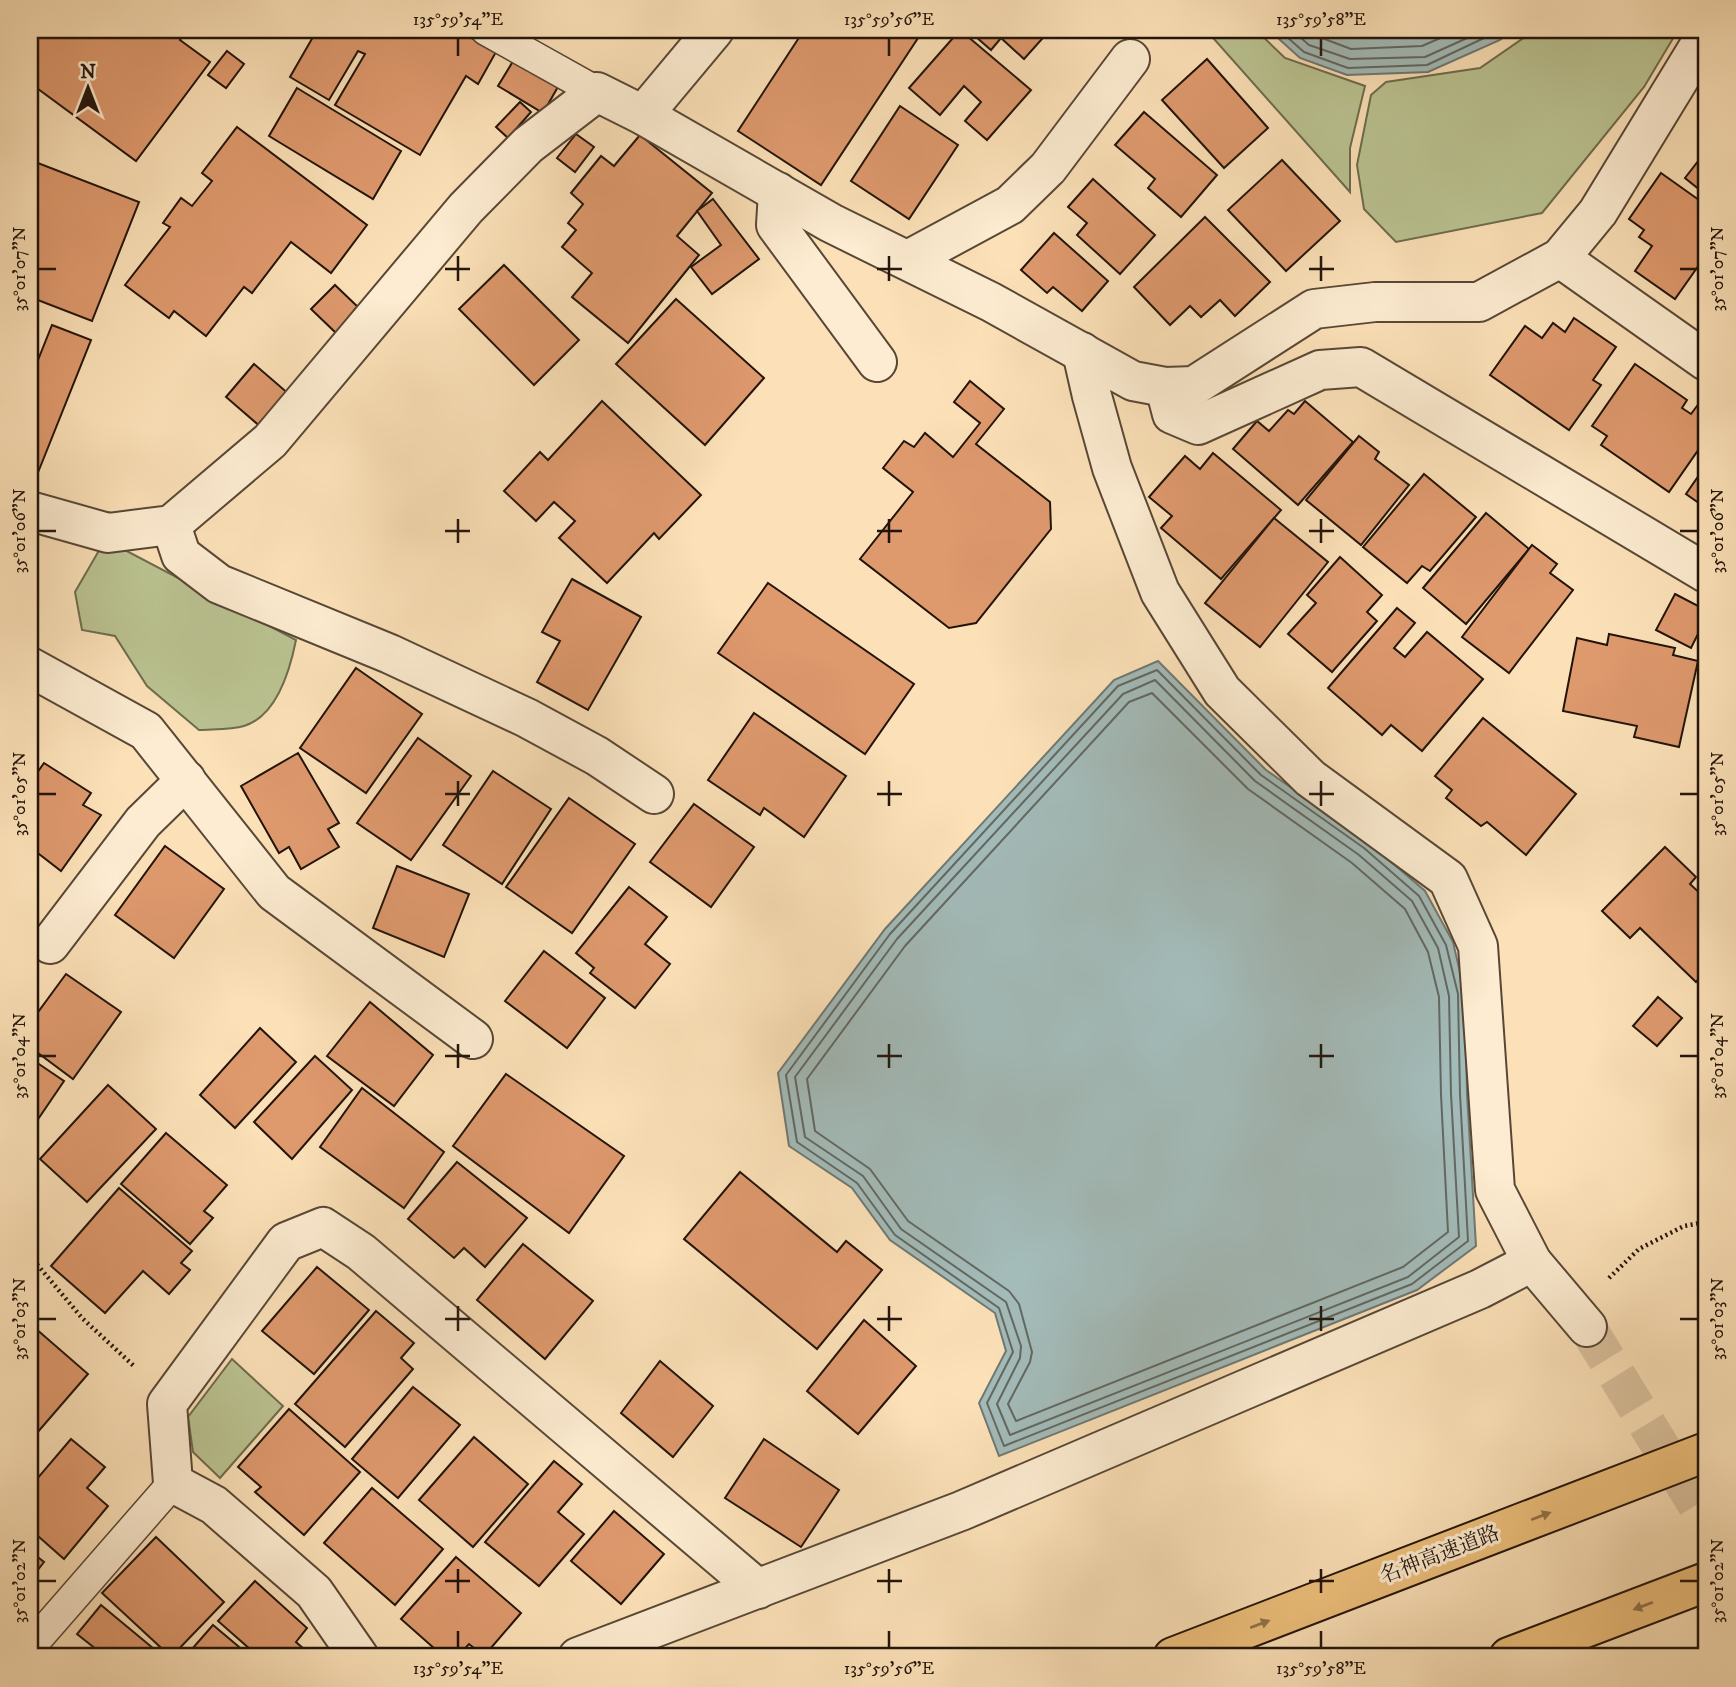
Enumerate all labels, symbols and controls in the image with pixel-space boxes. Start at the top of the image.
text: 135°59'54"E [413,9,504,31]
text: 135°59'56"E [844,9,935,31]
text: 135°59'58"E [1276,9,1366,31]
north arrow [52,52,122,122]
text: N [80,61,96,84]
text: 35°01'07"N [9,226,31,312]
text: 35°01'07"N [1707,226,1729,312]
text: 35°01'06"N [9,488,31,574]
text: 35°01'06"N [1707,488,1729,574]
text: 35°01'05"N [9,751,31,836]
text: 35°01'05"N [1707,751,1729,836]
text: 35°01'04"N [9,1013,31,1099]
text: 35°01'04"N [1707,1013,1729,1099]
text: 35°01'03"N [9,1278,31,1360]
text: 35°01'03"N [1707,1278,1729,1360]
one-way arrow [1530,1511,1551,1522]
street label: 名神高速道路 [1377,1520,1503,1590]
text: 35°01'02"N [9,1539,31,1623]
text: 35°01'02"N [1707,1539,1729,1623]
one-way arrow [1632,1601,1653,1612]
one-way arrow [1249,1618,1270,1629]
text: 135°59'54"E [413,1658,504,1680]
text: 135°59'56"E [844,1658,935,1680]
text: 135°59'58"E [1276,1658,1366,1680]

